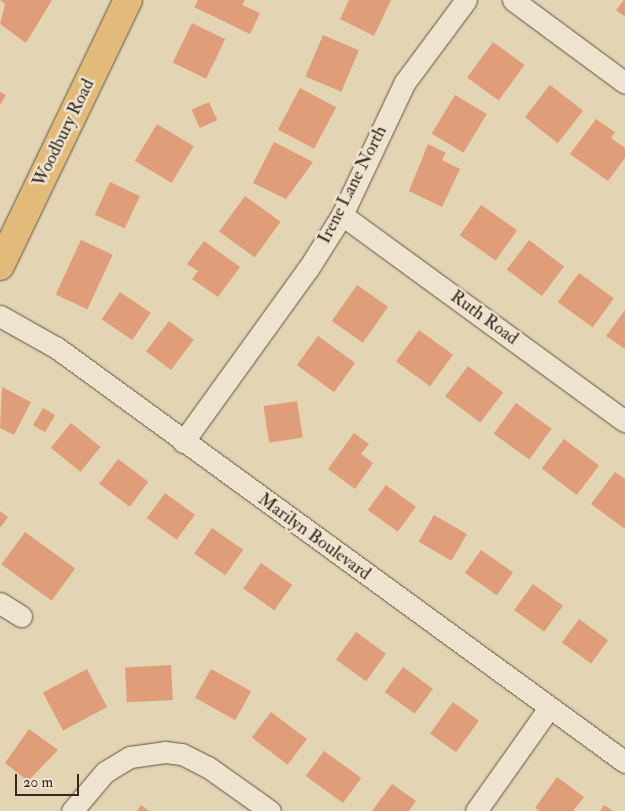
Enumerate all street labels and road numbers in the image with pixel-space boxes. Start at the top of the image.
street label: Woodbury Road [29,76,99,190]
street label: Irene Lane North [314,122,392,248]
street label: Ruth Road [446,286,522,350]
street label: Marilyn Boulevard [253,489,375,585]

